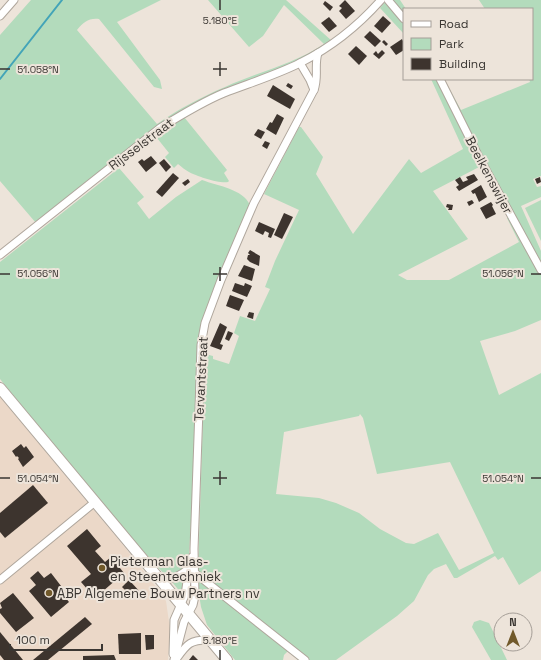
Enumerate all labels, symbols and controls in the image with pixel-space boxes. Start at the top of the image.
legend [403,8,533,80]
text: 5.180°E [203,14,238,27]
text: Road [439,16,468,32]
text: Park [439,36,464,52]
text: Building [439,56,486,72]
text: 51.058°N [17,63,59,76]
street label: Rijsselstraat [105,114,177,174]
street label: Beelkenswijer [461,133,517,217]
text: 51.056°N [17,267,59,280]
text: 51.056°N [482,267,524,280]
street label: Tervantstraat [190,336,212,422]
text: 51.054°N [17,472,59,485]
text: 51.054°N [482,472,524,485]
place label: Pieterman Glas- en Steentechniek [110,553,221,585]
marker: Pieterman Glas- en Steentechniek [97,563,107,573]
place label: ABP Algemene Bouw Partners nv [57,585,260,602]
marker: ABP Algemene Bouw Partners nv [44,588,54,598]
north arrow [493,612,533,652]
text: N [509,615,517,629]
scale bar [10,626,102,652]
text: 100 m [16,632,50,648]
text: 5.180°E [203,634,238,647]

